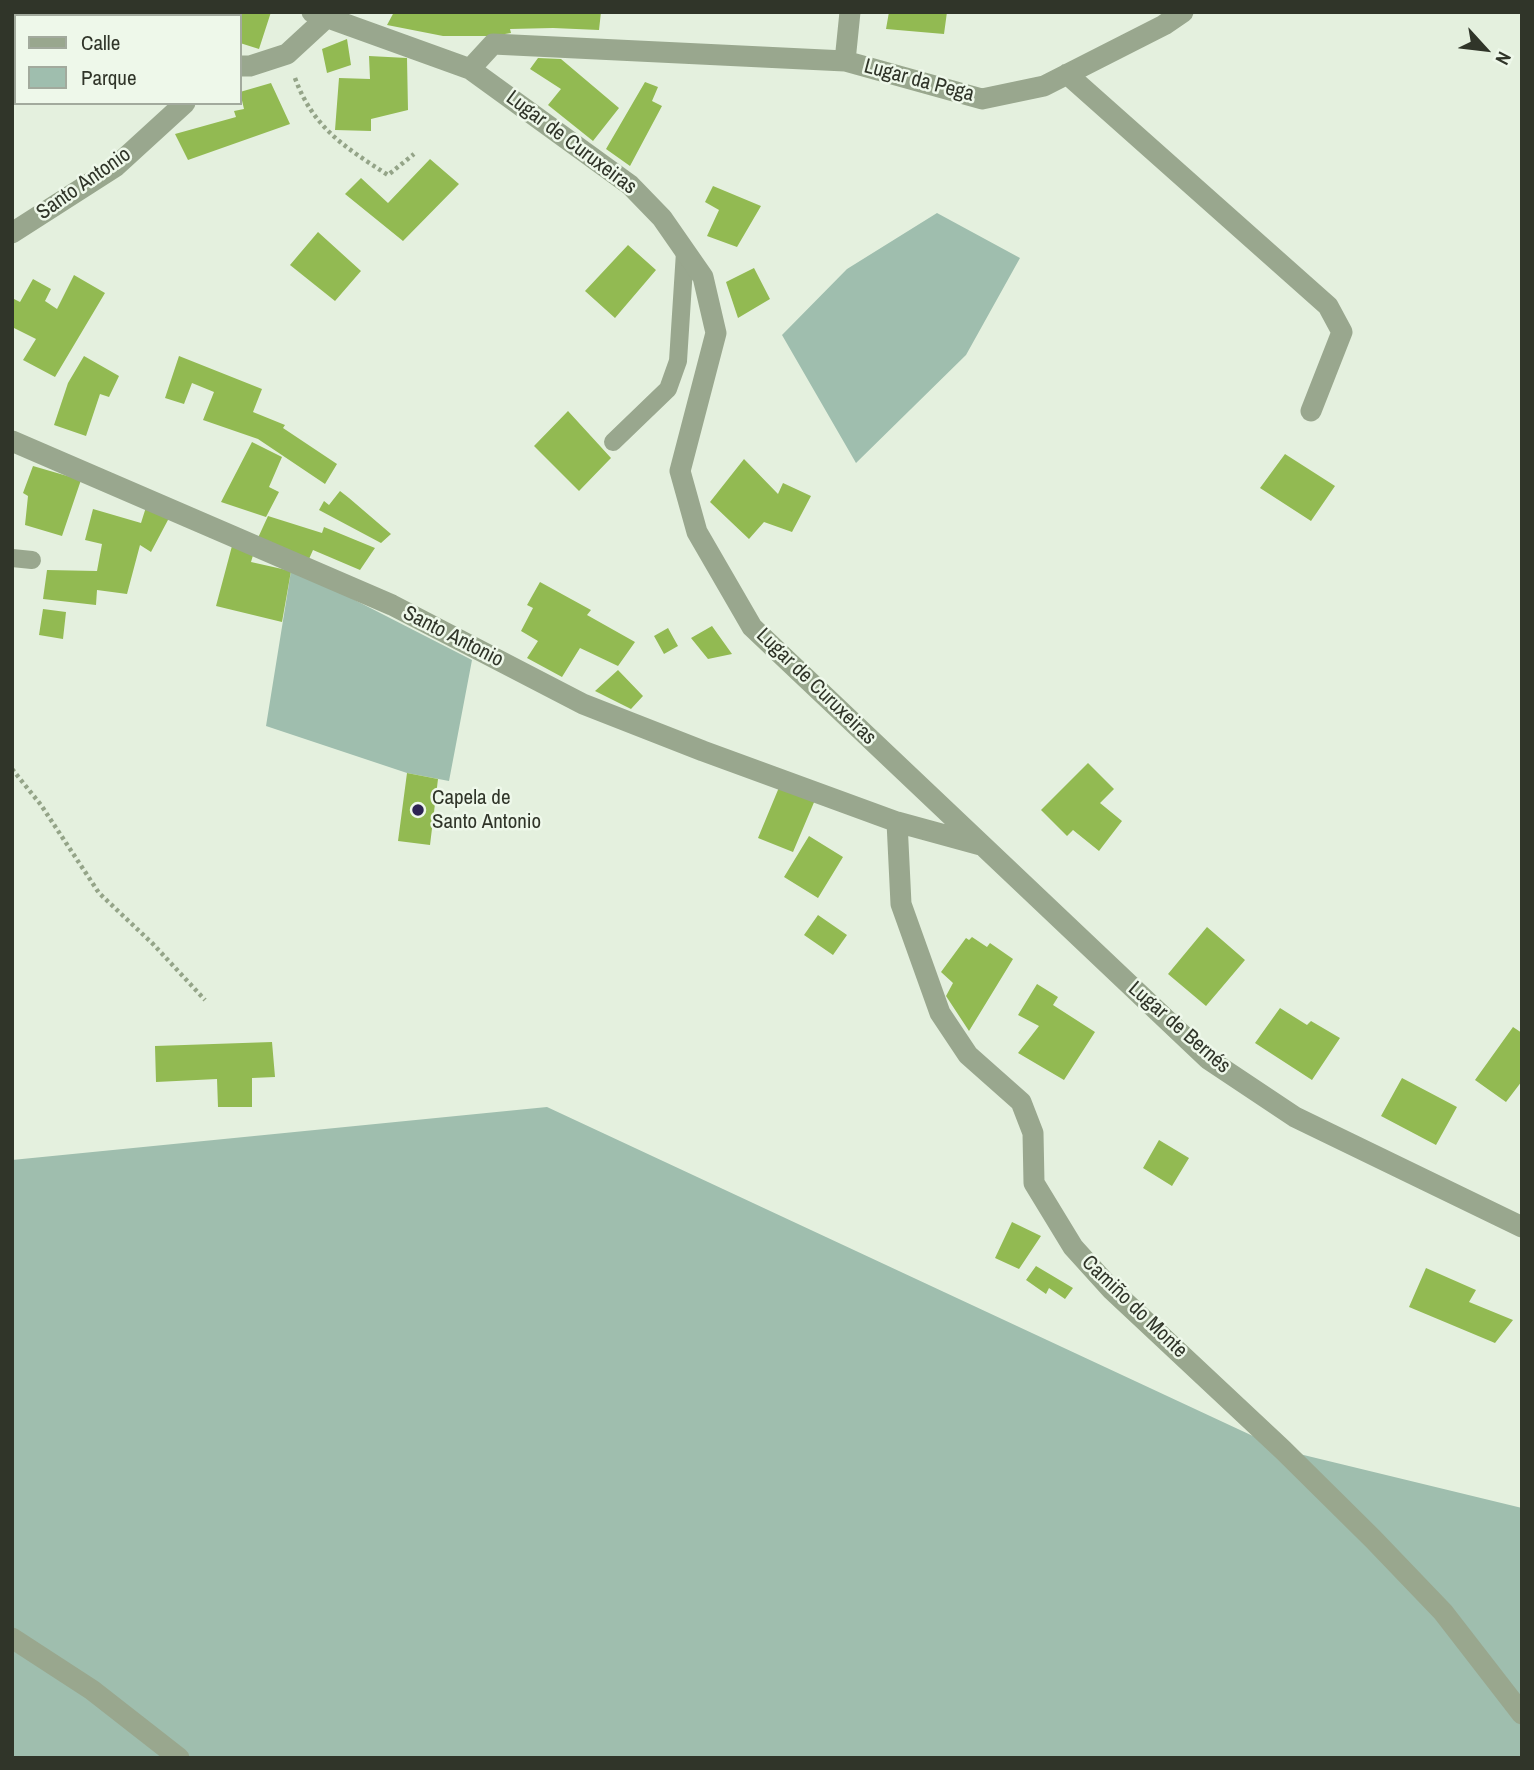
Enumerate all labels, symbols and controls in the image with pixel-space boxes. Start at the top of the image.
legend [14,14,242,105]
north arrow [1450,14,1520,84]
text: Calle [81,28,120,57]
text: N [1490,48,1518,69]
street label: Lugar da Pega [861,54,977,108]
text: Parque [81,63,137,92]
street label: Lugar de Curuxeiras [501,86,641,200]
street label: Santo Antonio [32,142,136,226]
street label: Santo Antonio [399,601,507,673]
street label: Lugar de Curuxeiras [751,623,881,751]
place label: Capela de Santo Antonio [432,785,541,835]
marker: Capela de Santo Antonio [410,802,426,818]
street label: Lugar de Bernés [1123,977,1235,1079]
street label: Camiño do Monte [1076,1250,1192,1364]

